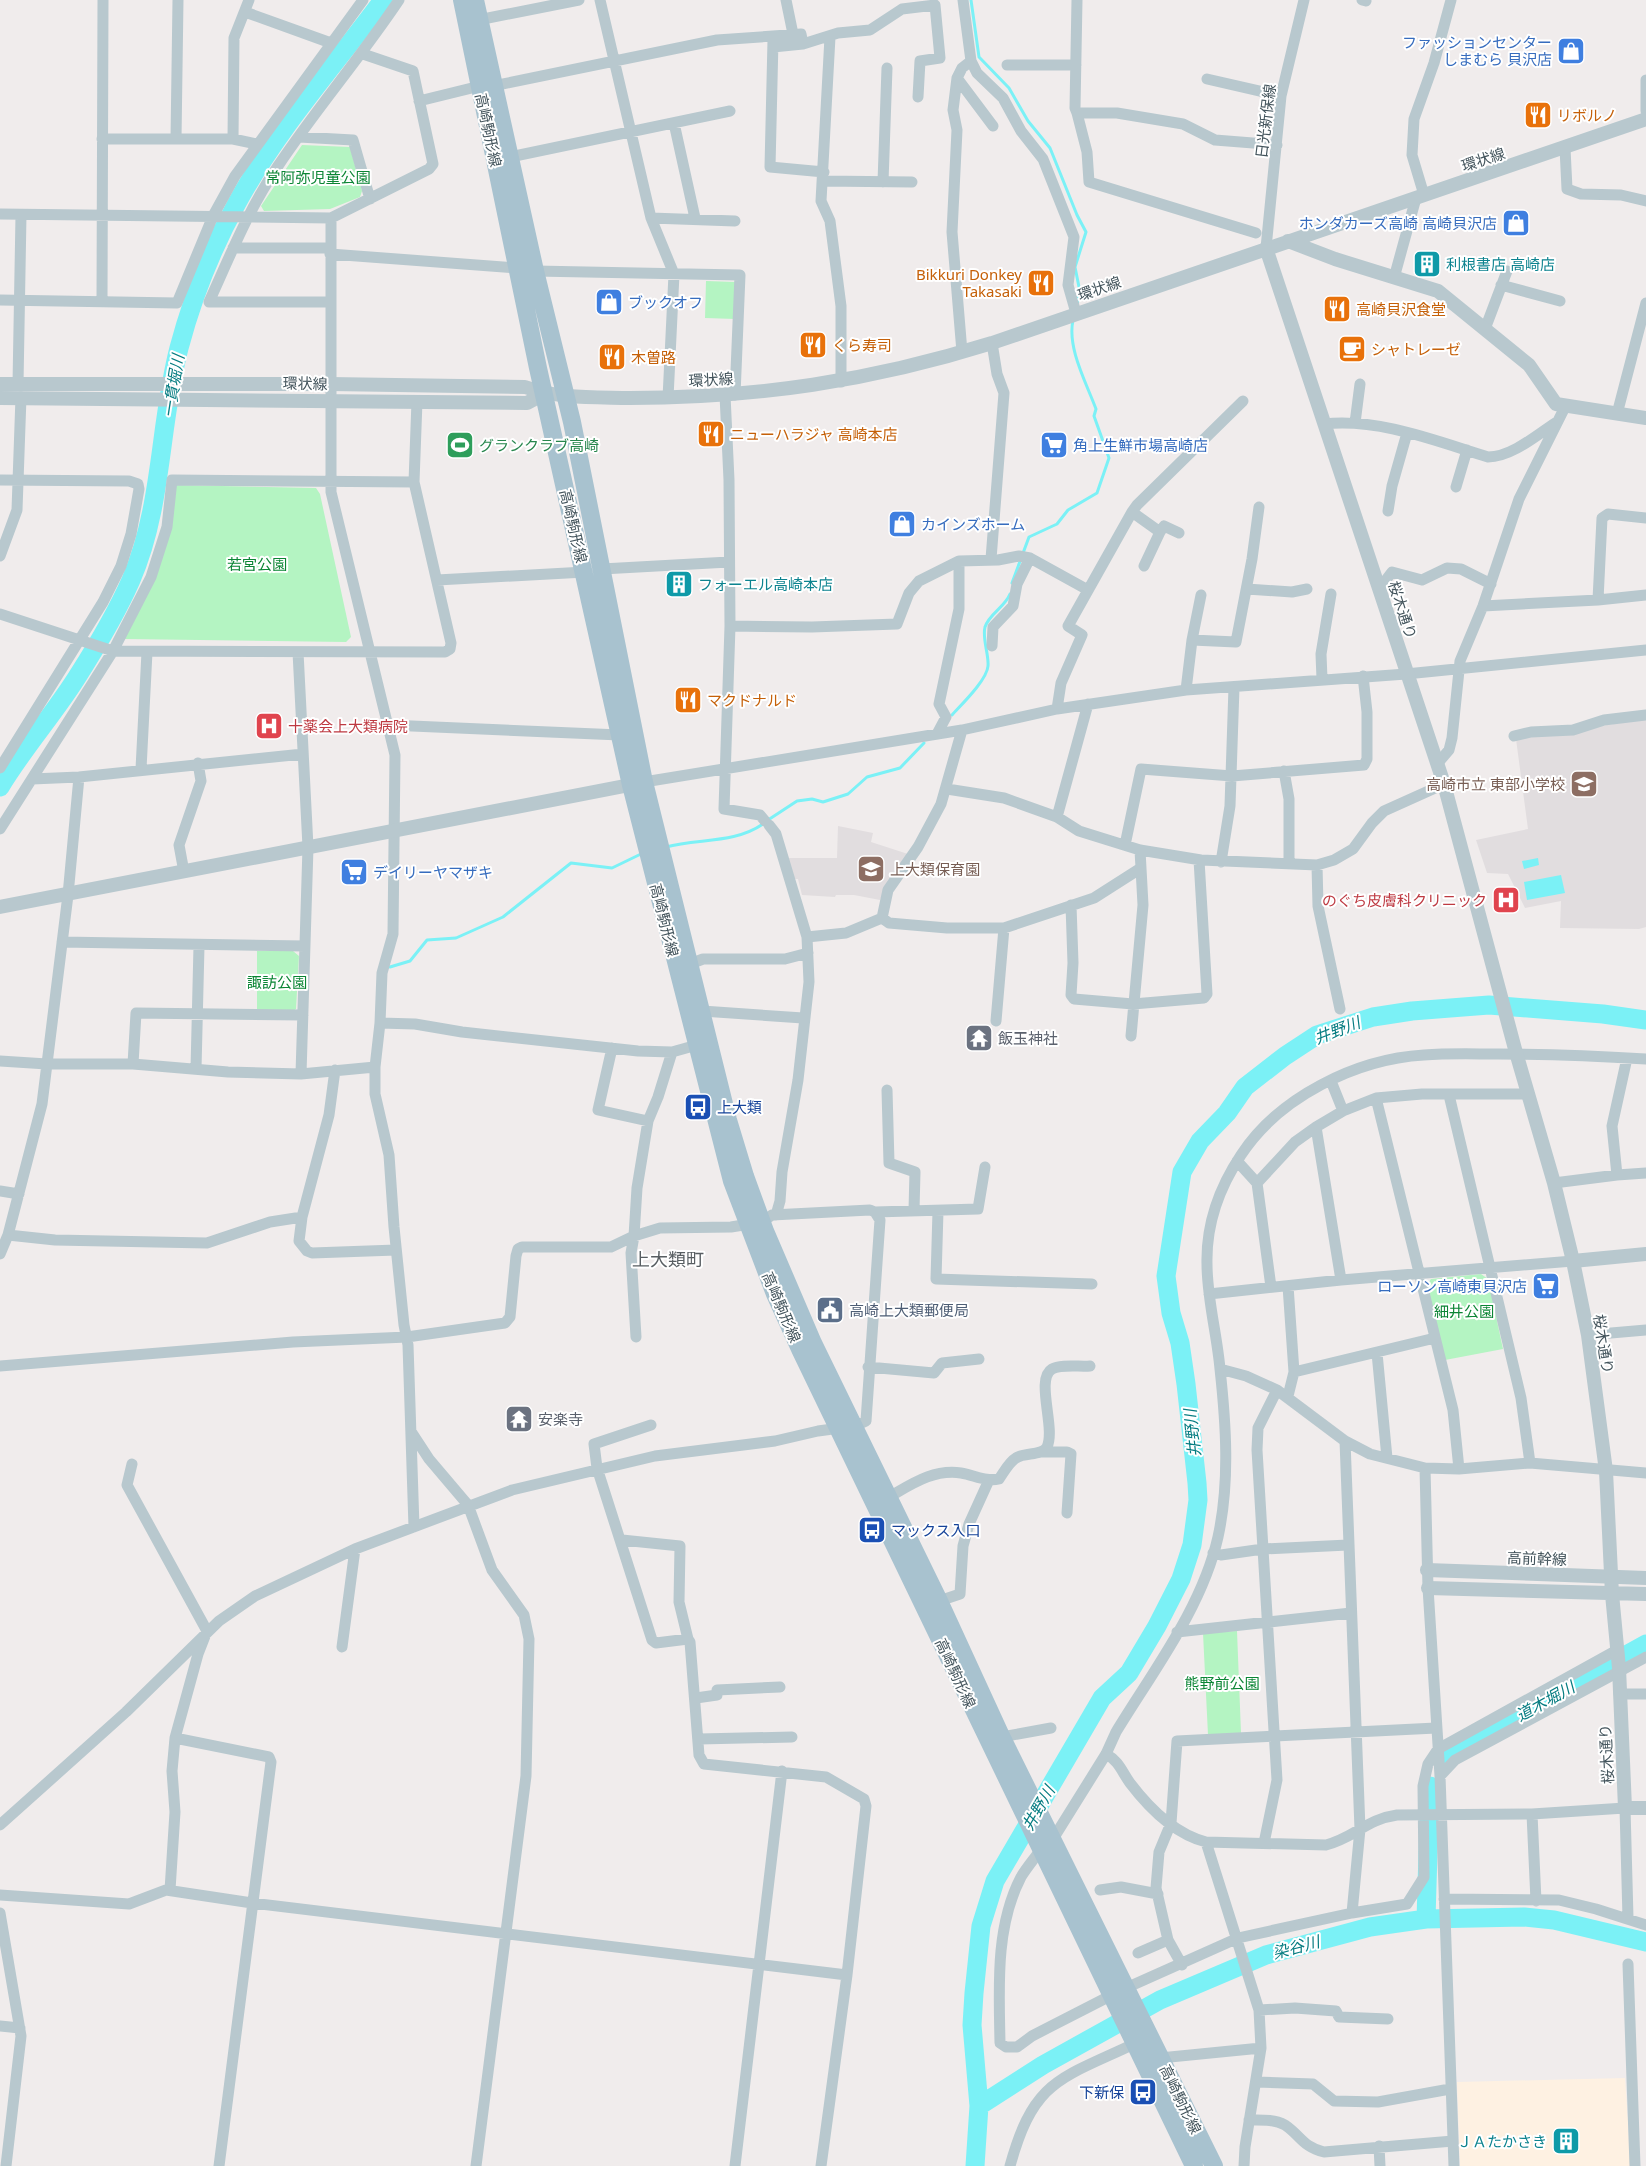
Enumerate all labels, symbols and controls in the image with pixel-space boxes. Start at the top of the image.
place label: ファッションセンター しまむら 貝沢店 [1402,32,1552,69]
shop icon: ファッションセンター しまむら 貝沢店 [1556,36,1586,66]
street label: 日光新保線 [1251,83,1279,159]
street label: 高崎駒形線 [471,91,507,169]
restaurant icon: リボルノ [1523,100,1553,130]
place label: リボルノ [1557,105,1617,125]
street label: 環状線 [1459,143,1507,175]
park label: 常阿弥児童公園 [265,167,371,187]
shop icon: ホンダカーズ高崎 高崎貝沢店 [1501,208,1531,238]
place label: ホンダカーズ高崎 高崎貝沢店 [1299,213,1497,233]
building icon: 利根書店 高崎店 [1412,249,1442,279]
place label: 利根書店 高崎店 [1446,254,1555,274]
place label: Bikkuri Donkey Takasaki [916,264,1022,301]
restaurant icon: Bikkuri Donkey Takasaki [1026,268,1056,298]
street label: 環状線 [1074,271,1124,305]
shop icon: ブックオフ [594,287,624,317]
place label: ブックオフ [628,292,703,312]
restaurant icon: 高崎貝沢食堂 [1322,294,1352,324]
place label: 高崎貝沢食堂 [1356,299,1446,319]
restaurant icon: くら寿司 [798,330,828,360]
cafe icon: シャトレーゼ [1337,334,1367,364]
place label: くら寿司 [832,335,892,355]
place label: シャトレーゼ [1371,339,1461,359]
restaurant icon: 木曽路 [597,342,627,372]
place label: 木曽路 [631,347,676,367]
water label: 一貫堀川 [157,351,189,419]
street label: 環状線 [688,368,734,390]
street label: 環状線 [282,373,328,393]
restaurant icon: ニューハラジャ 高崎本店 [696,419,726,449]
place label: ニューハラジャ 高崎本店 [730,424,898,444]
sports icon: グランクラブ高崎 [445,430,475,460]
supermarket icon: 角上生鮮市場高崎店 [1039,430,1069,460]
place label: グランクラブ高崎 [479,435,599,455]
place label: 角上生鮮市場高崎店 [1073,435,1208,455]
street label: 高崎駒形線 [556,487,592,565]
shop icon: カインズホーム [887,509,917,539]
place label: カインズホーム [921,514,1025,534]
park label: 若宮公園 [227,554,287,574]
building icon: フォーエル高崎本店 [664,569,694,599]
place label: フォーエル高崎本店 [698,574,833,594]
street label: 桜木通り [1384,578,1422,642]
restaurant icon: マクドナルド [673,685,703,715]
place label: マクドナルド [707,690,797,710]
hospital icon: 十薬会上大類病院 [254,711,284,741]
place label: 十薬会上大類病院 [288,716,408,736]
school or university icon: 高崎市立 東部小学校 [1569,769,1599,799]
place label: 高崎市立 東部小学校 [1426,774,1565,794]
school or university icon: 上大類保育園 [856,854,886,884]
supermarket icon: デイリーヤマザキ [339,857,369,887]
place label: 上大類保育園 [890,859,980,879]
place label: デイリーヤマザキ [373,862,493,882]
street label: 高崎駒形線 [646,881,684,959]
hospital icon: のぐち皮膚科クリニック [1491,885,1521,915]
place label: のぐち皮膚科クリニック [1322,890,1487,910]
park label: 諏訪公園 [247,972,307,992]
water label: 井野川 [1311,1010,1365,1049]
temple icon: 飯玉神社 [964,1023,994,1053]
place label: 飯玉神社 [998,1028,1058,1048]
bus stop icon: 上大類 [683,1092,713,1122]
place label: 上大類 [717,1097,762,1117]
district label: 上大類町 [632,1247,704,1271]
street label: 高崎駒形線 [758,1269,806,1345]
supermarket icon: ローソン高崎東貝沢店 [1531,1271,1561,1301]
place label: ローソン高崎東貝沢店 [1377,1276,1527,1296]
public building icon: 高崎上大類郵便局 [815,1295,845,1325]
place label: 高崎上大類郵便局 [849,1300,969,1320]
park label: 細井公園 [1434,1301,1494,1321]
street label: 桜木通り [1589,1313,1619,1375]
temple icon: 安楽寺 [504,1404,534,1434]
water label: 井野川 [1178,1406,1205,1458]
place label: 安楽寺 [538,1409,583,1429]
bus stop icon: マックス入口 [857,1515,887,1545]
place label: マックス入口 [891,1520,981,1540]
street label: 高前幹線 [1507,1547,1567,1569]
street label: 高崎駒形線 [931,1635,981,1711]
park label: 熊野前公園 [1184,1673,1260,1693]
water label: 道木堀川 [1512,1675,1580,1726]
street label: 桜木通り [1594,1724,1618,1784]
water label: 井野川 [1016,1780,1061,1834]
water label: 染谷川 [1270,1930,1324,1964]
street label: 高崎駒形線 [1156,2061,1206,2137]
bus stop icon: 下新保 [1128,2077,1158,2107]
place label: 下新保 [1079,2082,1124,2102]
building icon: ＪＡたかさき [1551,2126,1581,2156]
place label: ＪＡたかさき [1457,2131,1547,2151]

